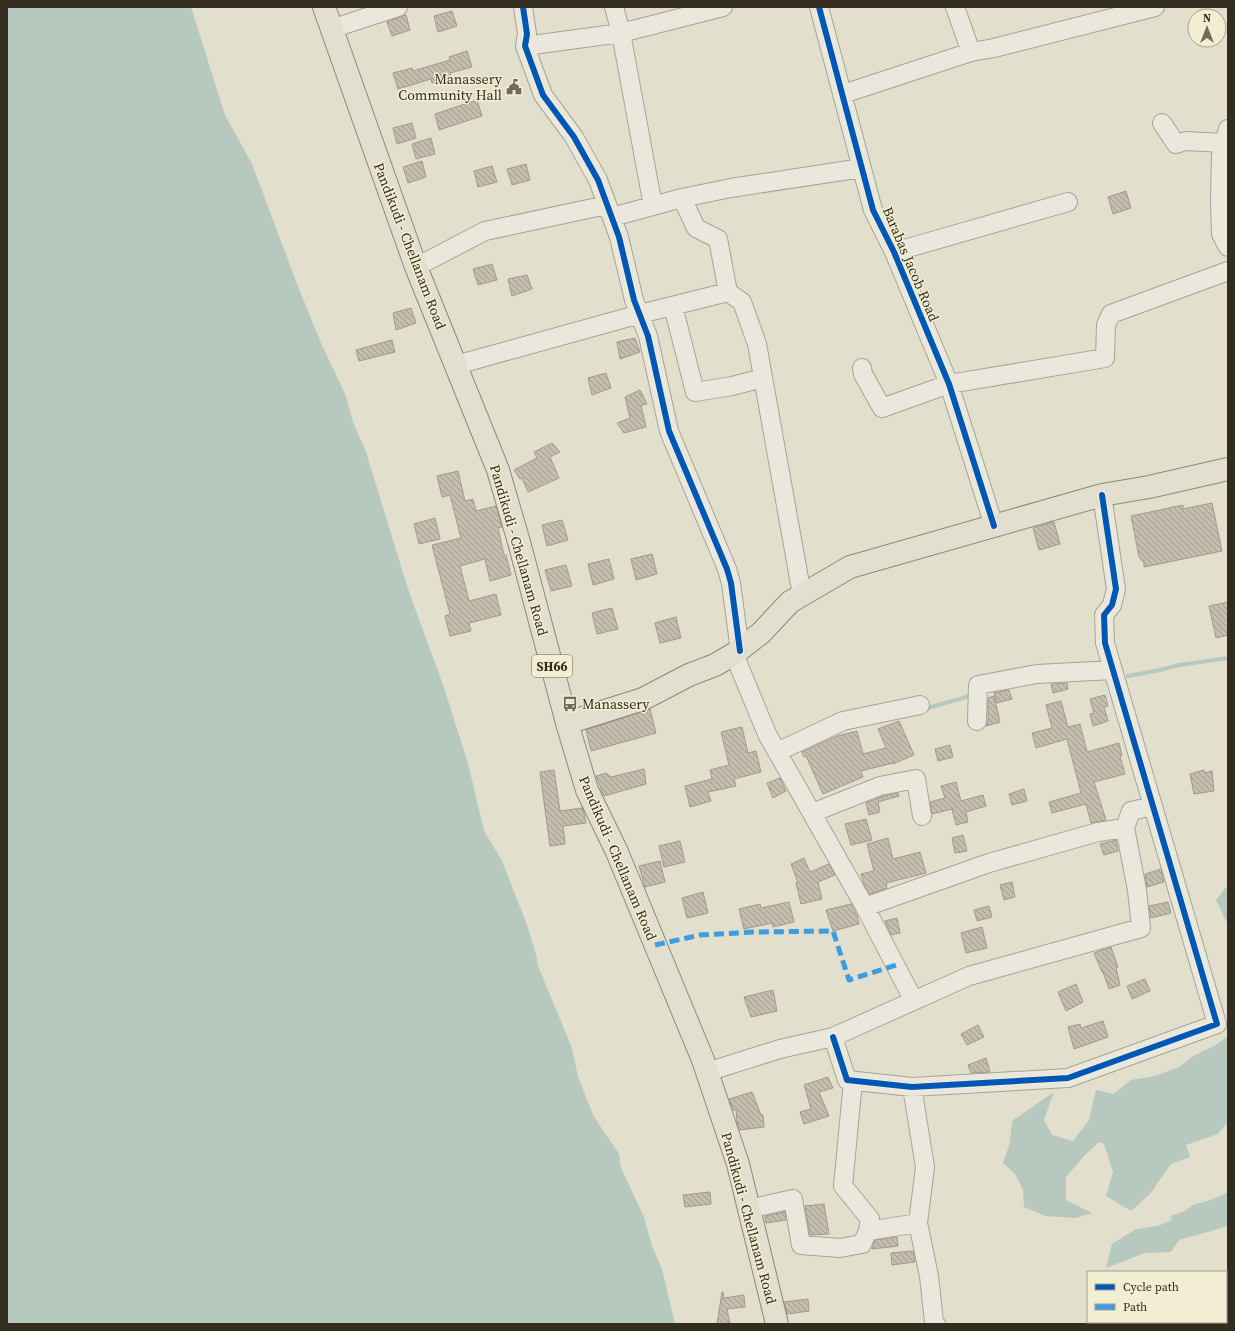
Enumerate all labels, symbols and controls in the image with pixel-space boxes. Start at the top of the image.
north arrow [1187,8,1227,48]
text: N [1203,11,1211,26]
place label: Manassery Community Hall [398,69,503,105]
public building icon: Manassery Community Hall [505,78,523,96]
street label: Pandikudi - Chellanam Road [369,160,451,332]
street label: Barabas Jacob Road [878,204,944,324]
street label: Pandikudi - Chellanam Road [485,462,553,638]
road number: SH66 [532,655,572,677]
place label: Manassery [582,694,650,714]
bus stop icon: Manassery [561,695,579,713]
street label: Pandikudi - Chellanam Road [574,773,662,944]
street label: Pandikudi - Chellanam Road [716,1130,782,1306]
legend [1087,1271,1227,1323]
text: Cycle path [1123,1279,1179,1295]
text: Path [1123,1299,1147,1315]

